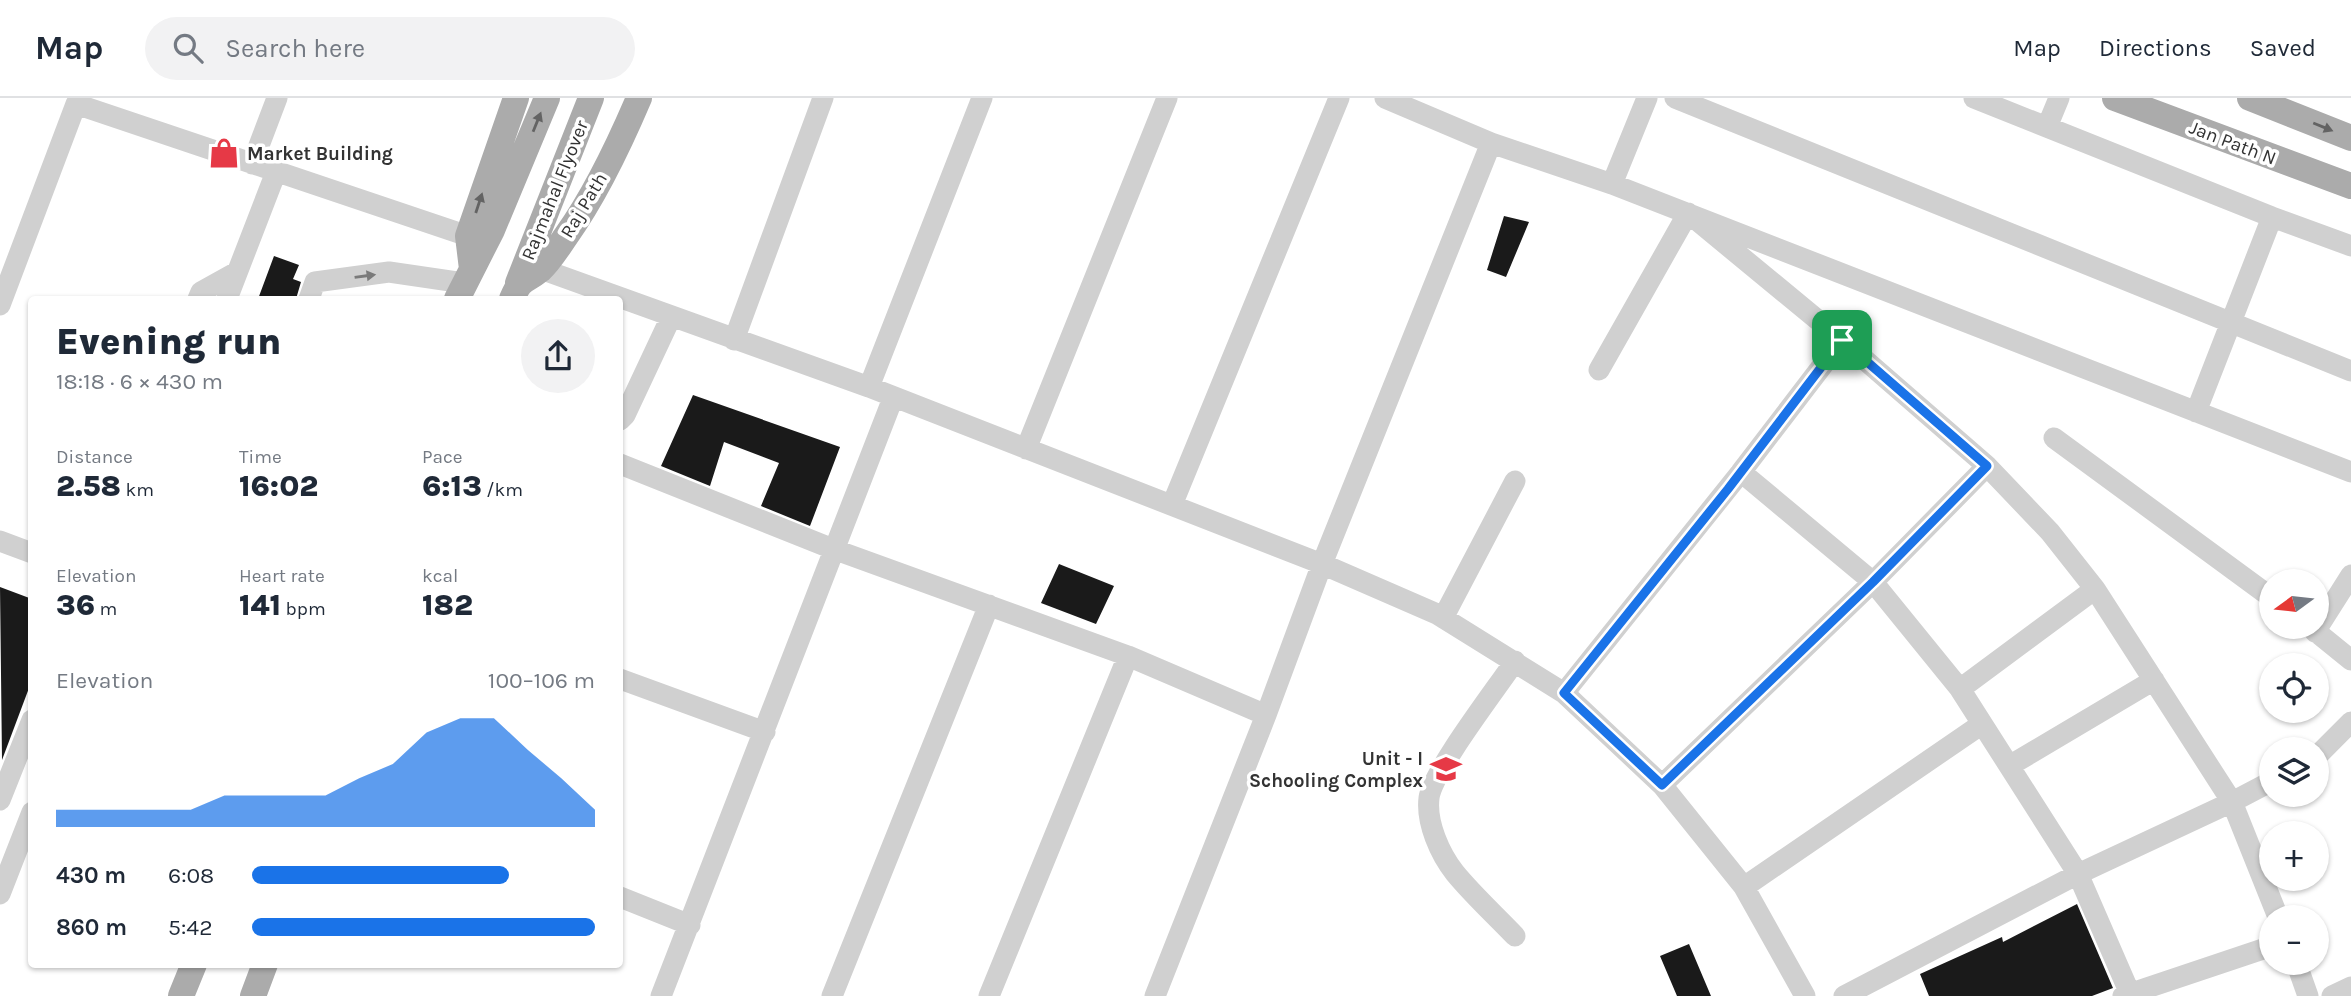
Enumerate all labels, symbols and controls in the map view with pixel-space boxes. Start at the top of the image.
search box [145,17,635,80]
text: Map [35,29,103,67]
icon: search [169,29,207,67]
text: Search here [225,33,365,64]
text: Map [2013,34,2061,62]
text: Directions [2099,34,2212,62]
text: Saved [2250,34,2316,62]
one-way arrow [531,111,542,132]
street label: Jan Path N [2186,116,2279,170]
street label: Rajmahal Flyover [517,117,593,263]
one-way arrow [2313,122,2334,133]
shop icon: Market Building [207,136,241,170]
place label: Market Building [247,143,393,165]
street label: Raj Path [556,169,612,242]
one-way arrow [474,192,485,213]
one-way arrow [354,270,376,281]
pin [1812,310,1872,370]
text: Evening run [56,319,281,364]
button: share [521,319,595,393]
icon: arrive [1823,321,1861,359]
text: 18:18 · 6 × 430 m [56,368,223,395]
text: Distance [56,446,133,468]
text: Time [239,446,282,468]
text: Pace [422,446,463,468]
text: 2.58 [56,468,121,504]
text: 16:02 [239,468,318,504]
text: 6:13 [422,468,482,504]
text: km [121,479,154,501]
text: /km [482,479,523,501]
text: Elevation [56,565,136,587]
text: Heart rate [239,565,325,587]
text: kcal [422,565,458,587]
north arrow [2259,569,2329,639]
map controls [2259,569,2329,975]
text: 36 [56,587,95,623]
text: 141 [239,587,281,623]
text: 182 [422,587,473,623]
text: m [95,598,117,620]
text: bpm [281,598,326,620]
button: locate [2259,653,2329,723]
text: Elevation [56,667,153,694]
text: 100–106 m [488,667,595,694]
button: layers [2259,737,2329,807]
place label: Unit - I Schooling Complex [1249,748,1423,792]
school or university icon: Unit - I Schooling Complex [1429,752,1463,786]
button: + [2259,821,2329,891]
text: 430 m [56,862,126,889]
text: 6:08 [168,862,214,889]
button: − [2259,905,2329,975]
text: 860 m [56,914,127,941]
text: 5:42 [168,914,212,941]

